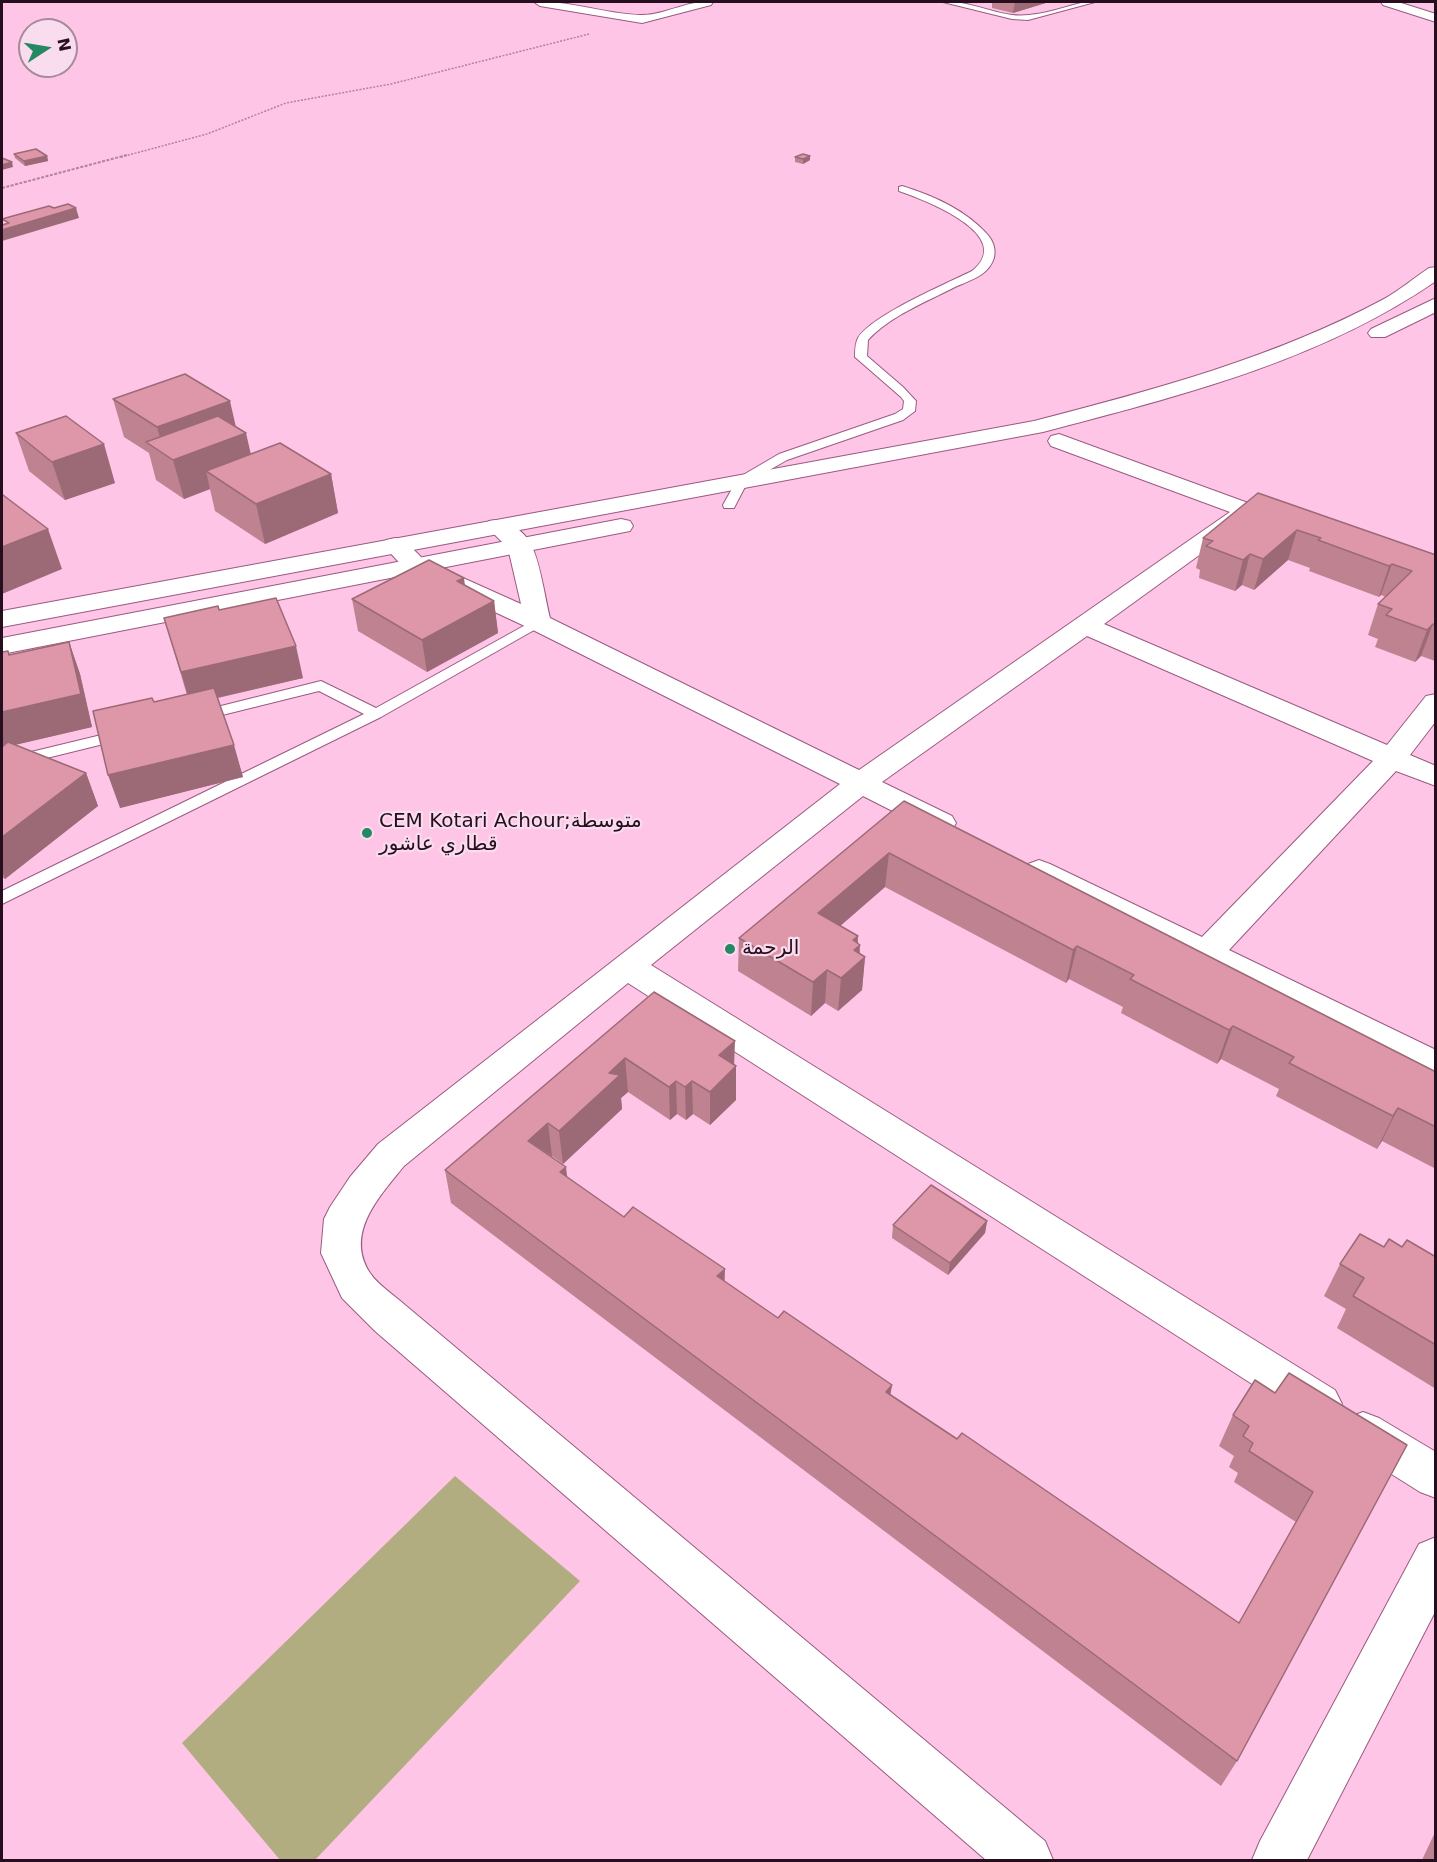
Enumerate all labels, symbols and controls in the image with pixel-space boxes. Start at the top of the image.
north arrow [18,18,78,78]
text: N [53,36,75,53]
place label: CEM Kotari Achour;متوسطة قطاري عاشور [379,810,642,857]
marker: CEM Kotari Achour;متوسطة قطاري عاشور [360,826,374,840]
place label: الرحمة [742,937,799,961]
marker: الرحمة [723,942,737,956]

